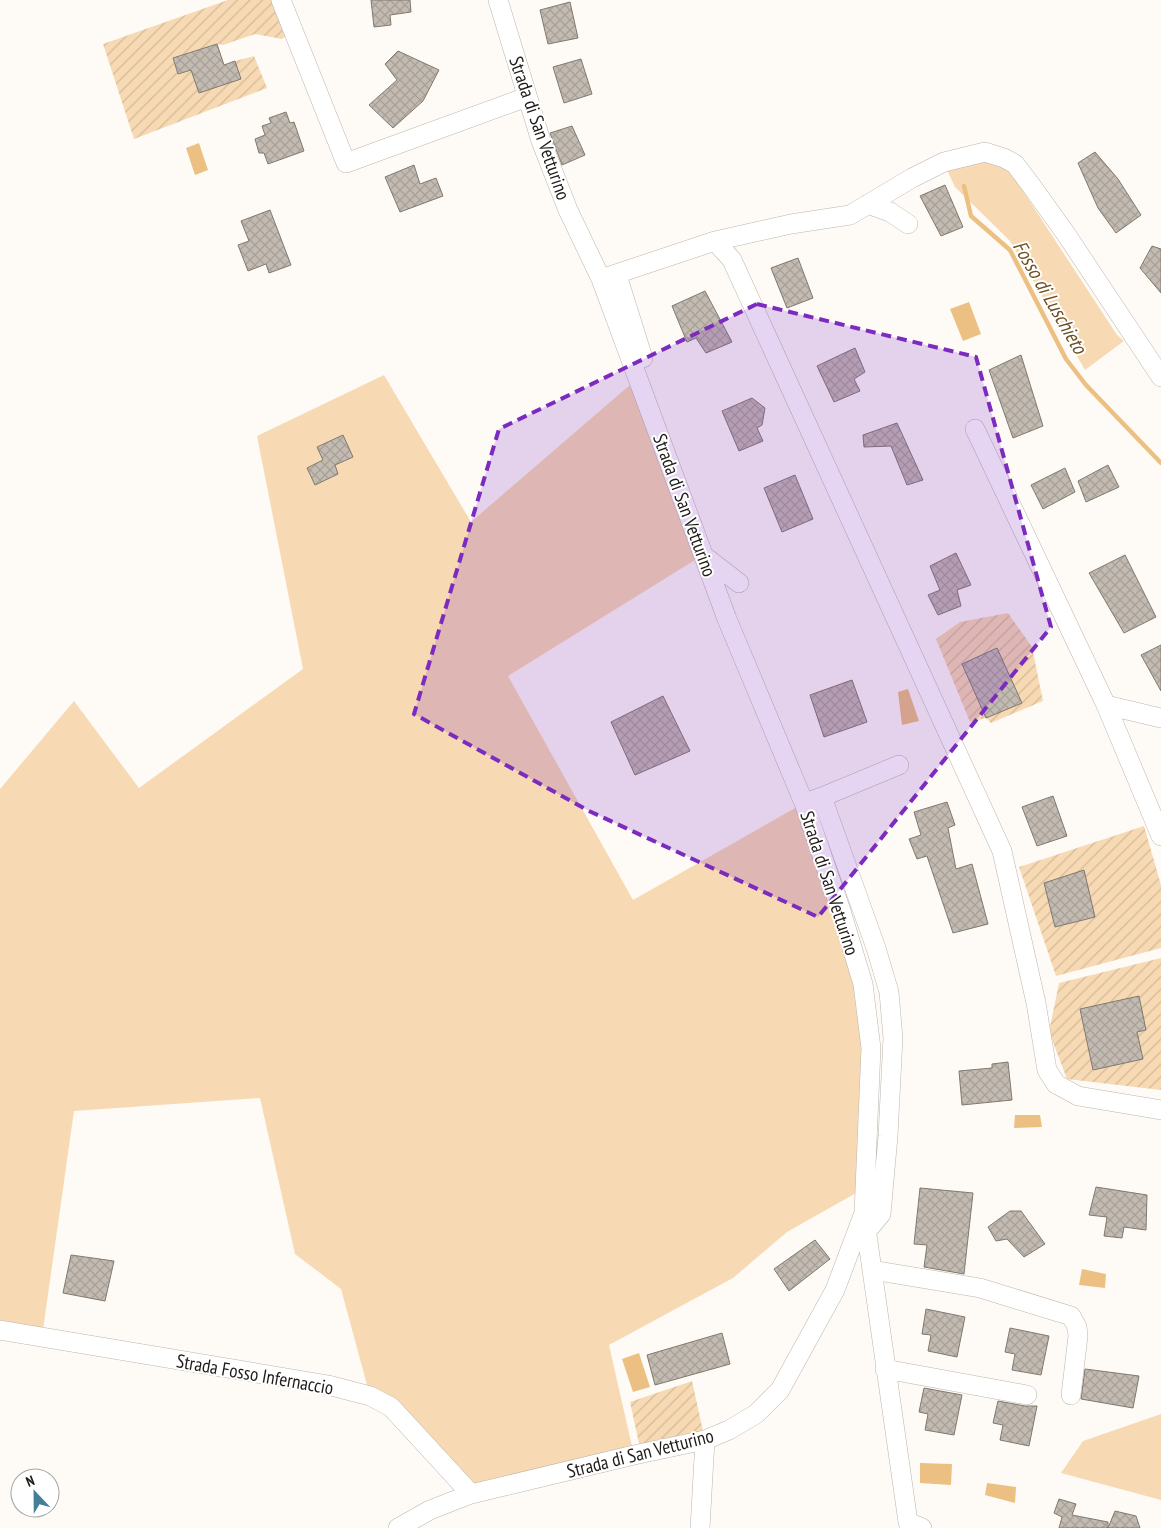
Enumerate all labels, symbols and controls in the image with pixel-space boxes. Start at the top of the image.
street label: Strada di San Vetturino [504,53,576,203]
water label: Fosso di Luschieto [1007,236,1094,359]
street label: Strada di San Vetturino [648,430,722,580]
street label: Strada di San Vetturino [795,808,865,958]
street label: Strada Fosso Infernaccio [175,1348,335,1400]
street label: Strada di San Vetturino [564,1423,716,1483]
north arrow [10,1468,60,1518]
text: N [23,1471,37,1491]

